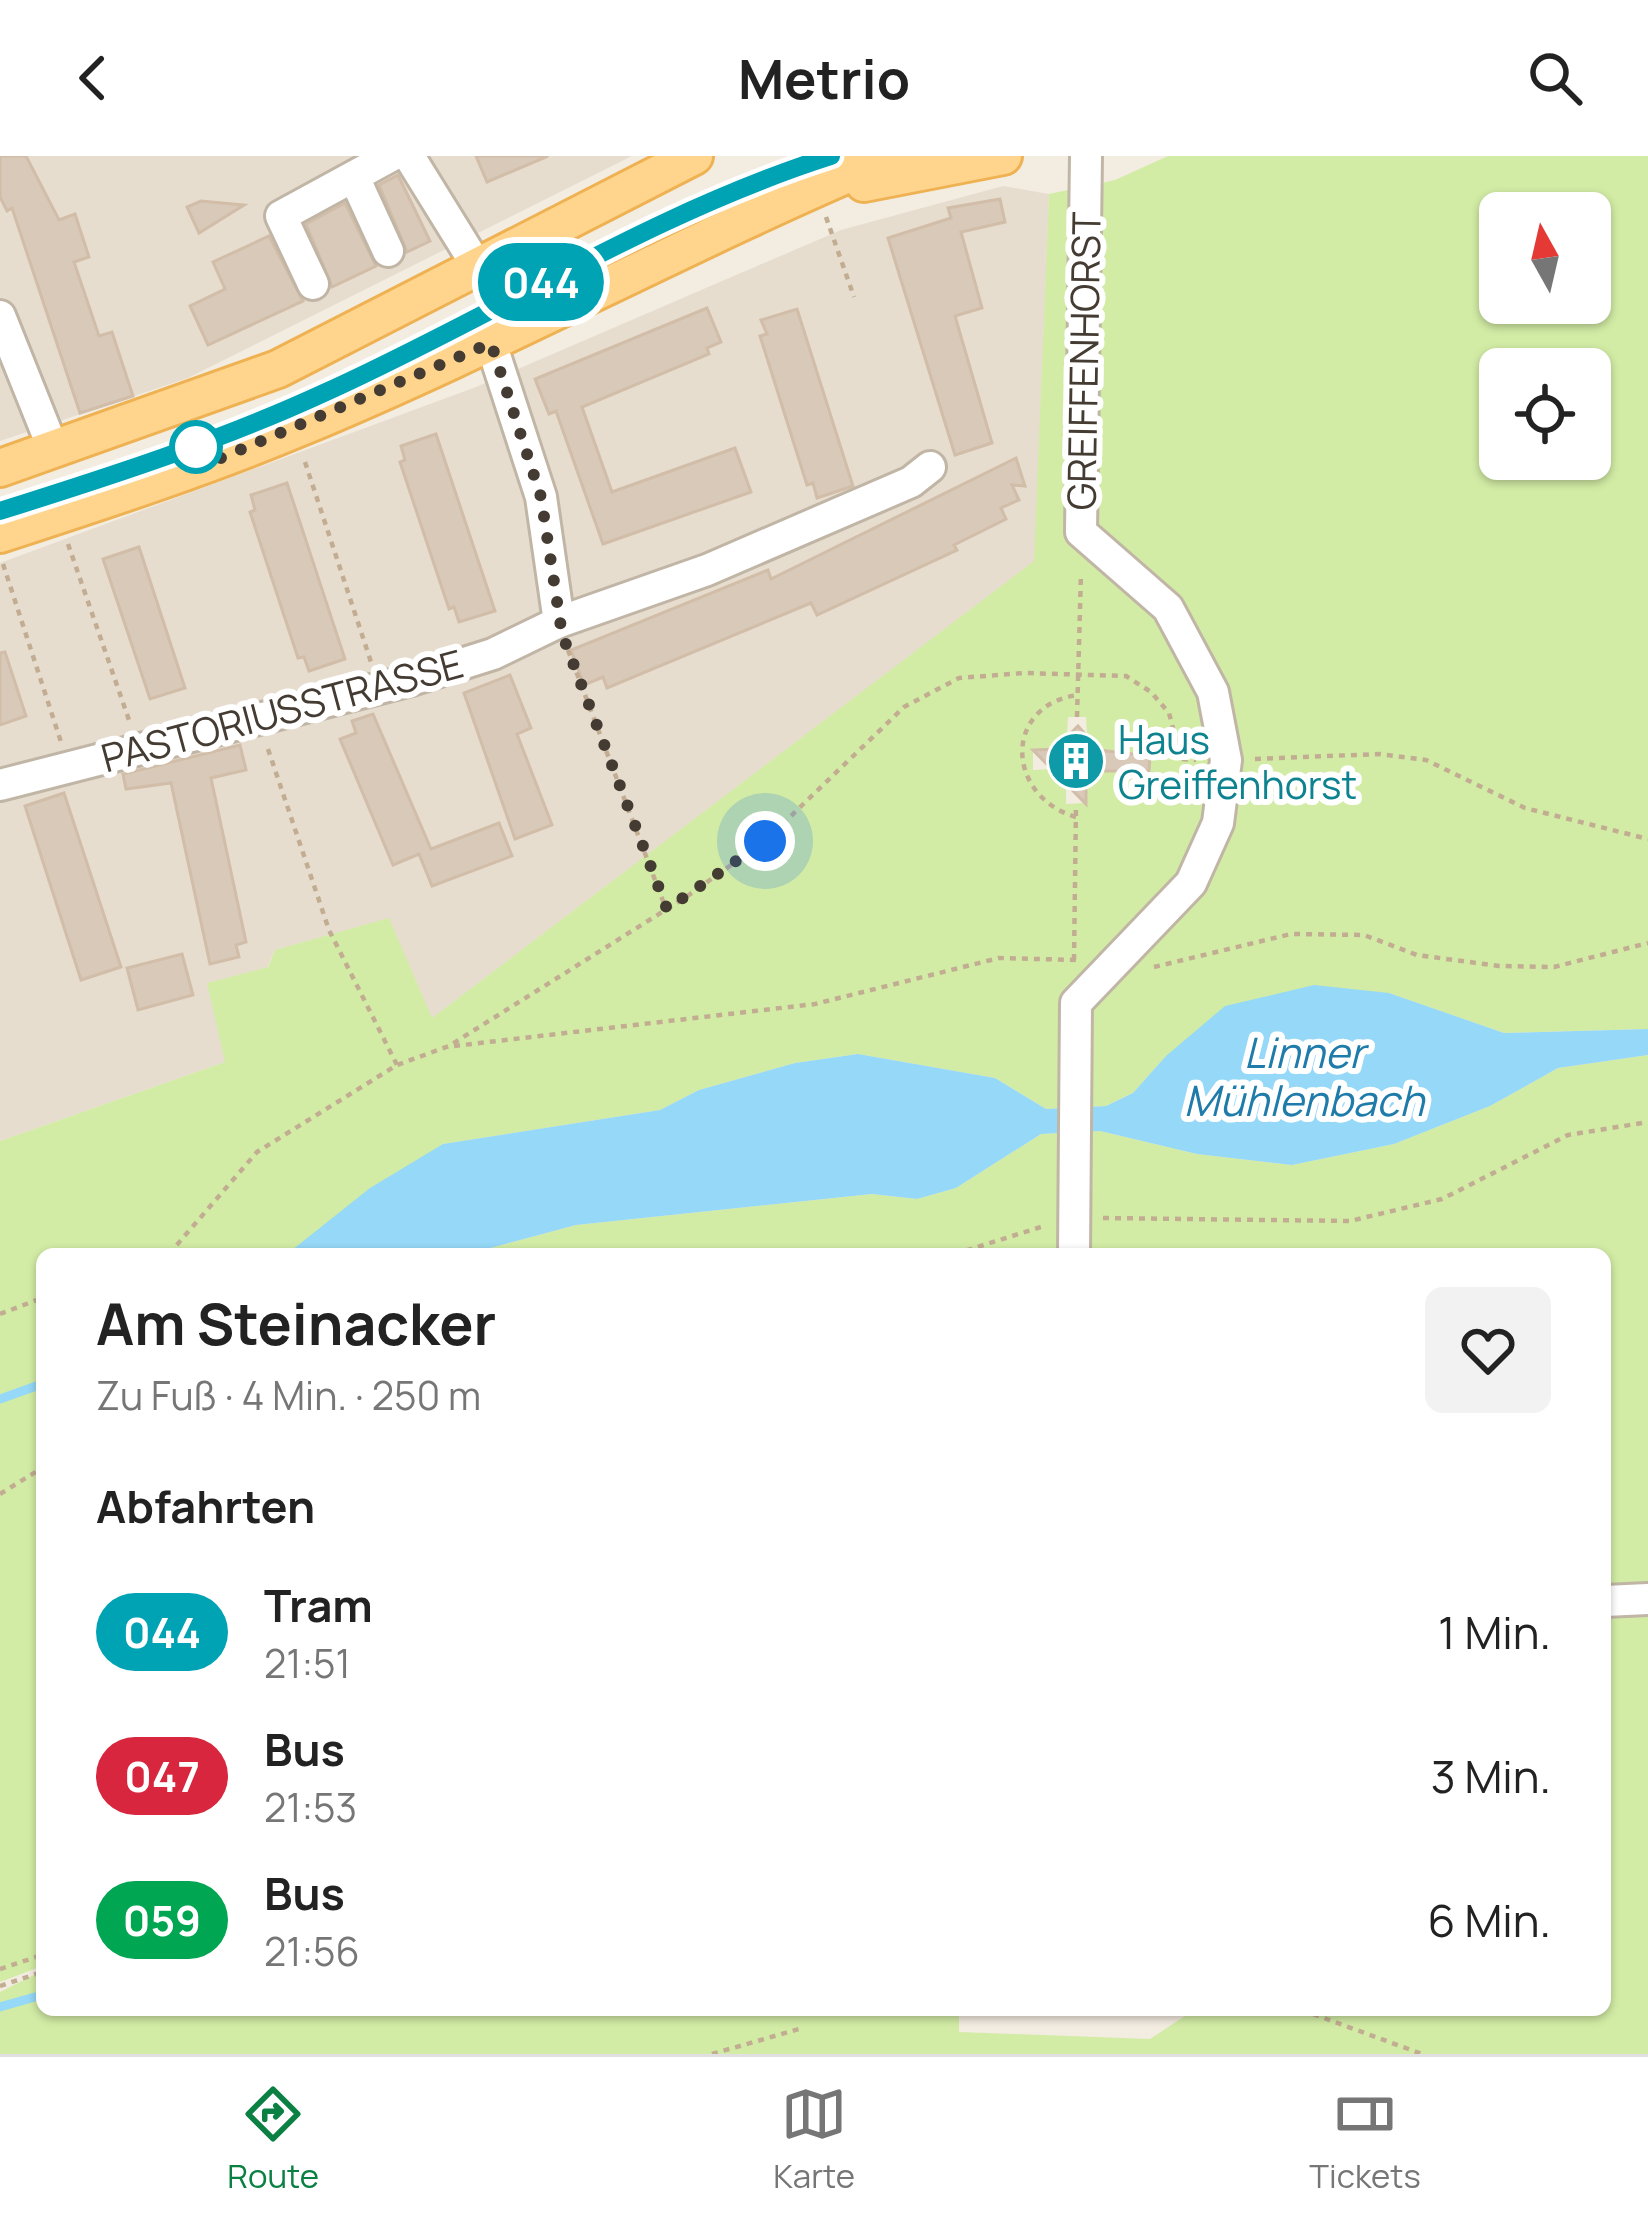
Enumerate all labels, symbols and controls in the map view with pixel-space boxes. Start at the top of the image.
text: Metrio [738,41,910,115]
icon: back [60,45,126,111]
icon: search [1522,45,1588,111]
north arrow [1479,192,1611,324]
map controls [1479,192,1611,480]
street label: GREIFFENHORST [1053,211,1113,511]
line badge: 044 [472,243,610,321]
text: 044 [502,253,580,311]
button: locate [1479,348,1611,480]
unlabelled marker [171,422,221,472]
street label: PASTORIUSSTRASSE [95,636,469,784]
place label: Haus Greiffenhorst [1118,712,1357,811]
building icon: Haus Greiffenhorst [1045,730,1107,792]
your location [735,811,795,871]
water label: Linner Mühlenbach [1184,1023,1426,1129]
text: Am Steinacker [96,1284,496,1362]
button: heart [1425,1287,1551,1413]
text: Zu Fuß · 4 Min. · 250 m [96,1368,481,1422]
text: Abfahrten [96,1475,315,1537]
text: Tram [264,1574,373,1636]
text: 1 Min. [1438,1601,1551,1663]
text: 044 [123,1603,201,1661]
text: 21:51 [264,1636,351,1690]
text: Bus [264,1718,345,1780]
text: 3 Min. [1431,1745,1551,1807]
text: 047 [124,1747,200,1805]
text: 21:53 [264,1780,357,1834]
text: Bus [264,1862,345,1924]
text: 6 Min. [1428,1889,1551,1951]
text: 059 [123,1891,201,1949]
text: 21:56 [264,1924,360,1978]
tab: Route [227,2081,319,2198]
tab: Karte [773,2081,855,2198]
tab: Tickets [1309,2081,1421,2198]

